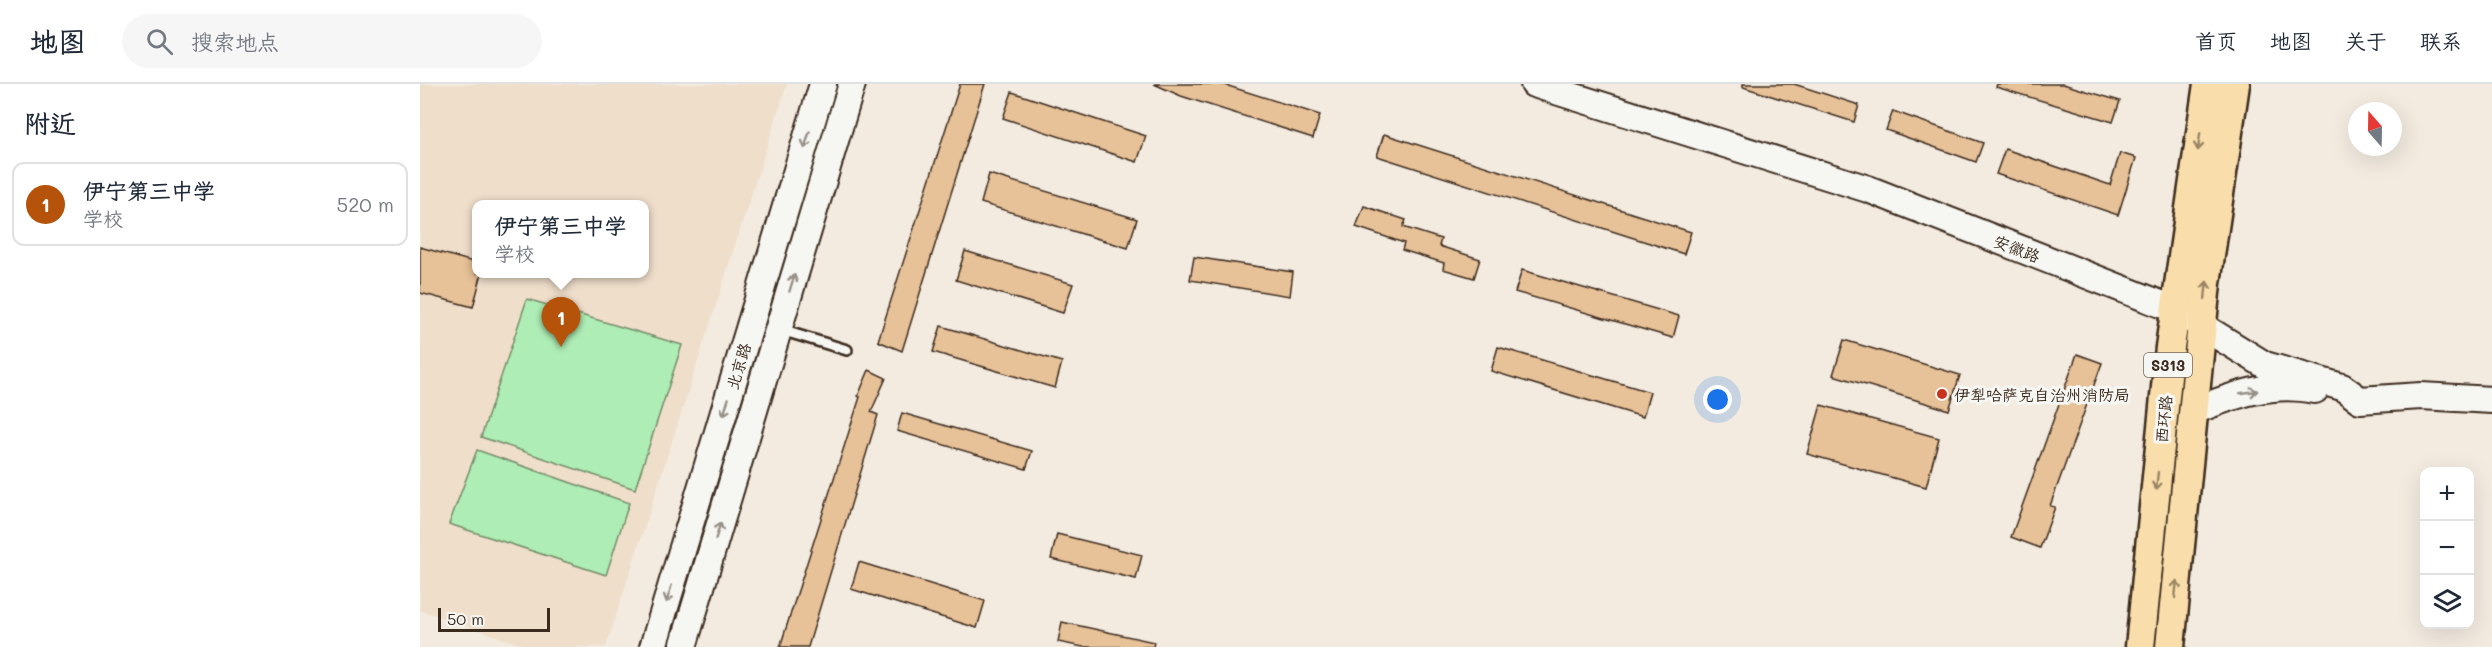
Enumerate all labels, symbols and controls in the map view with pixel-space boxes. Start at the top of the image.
search box [122,14,542,68]
text: 地图 [30,23,86,59]
icon: search [143,25,176,58]
text: 搜索地点 [191,27,279,56]
text: 首页 [2195,27,2237,54]
text: 地图 [2270,27,2312,54]
text: 关于 [2345,27,2387,54]
text: 联系 [2420,27,2462,54]
north arrow [2348,102,2402,156]
text: 附近 [24,106,76,140]
one-way arrow [801,130,812,149]
one-way arrow [2194,132,2205,151]
text: 伊宁第三中学 [83,176,215,205]
text: 1 [41,191,50,217]
text: 520 m [337,191,394,217]
popup [472,200,649,278]
text: 学校 [83,205,123,231]
text: 伊宁第三中学 [494,211,627,240]
street label: 安徽路 [1991,230,2043,266]
text: 学校 [494,240,534,266]
one-way arrow [787,274,798,293]
one-way arrow [2200,281,2211,301]
pin: 1 [542,298,580,347]
street label: 北京路 [721,340,755,392]
road number: S313 [2144,353,2192,377]
place label: 伊犁哈萨克自治州消防局 [1954,384,2130,405]
your location [1703,385,1732,414]
one-way arrow [2238,386,2258,397]
marker: 伊犁哈萨克自治州消防局 [1935,387,1949,401]
street label: 西环路 [2150,394,2176,444]
one-way arrow [720,397,731,416]
map controls [2420,467,2474,629]
button: + [2420,467,2474,521]
one-way arrow [2151,471,2162,491]
button: − [2420,521,2474,575]
one-way arrow [713,522,724,541]
button: layers [2420,575,2474,629]
one-way arrow [2171,579,2182,599]
one-way arrow [663,584,674,603]
scale bar [438,605,550,632]
text: 50 m [447,608,484,629]

